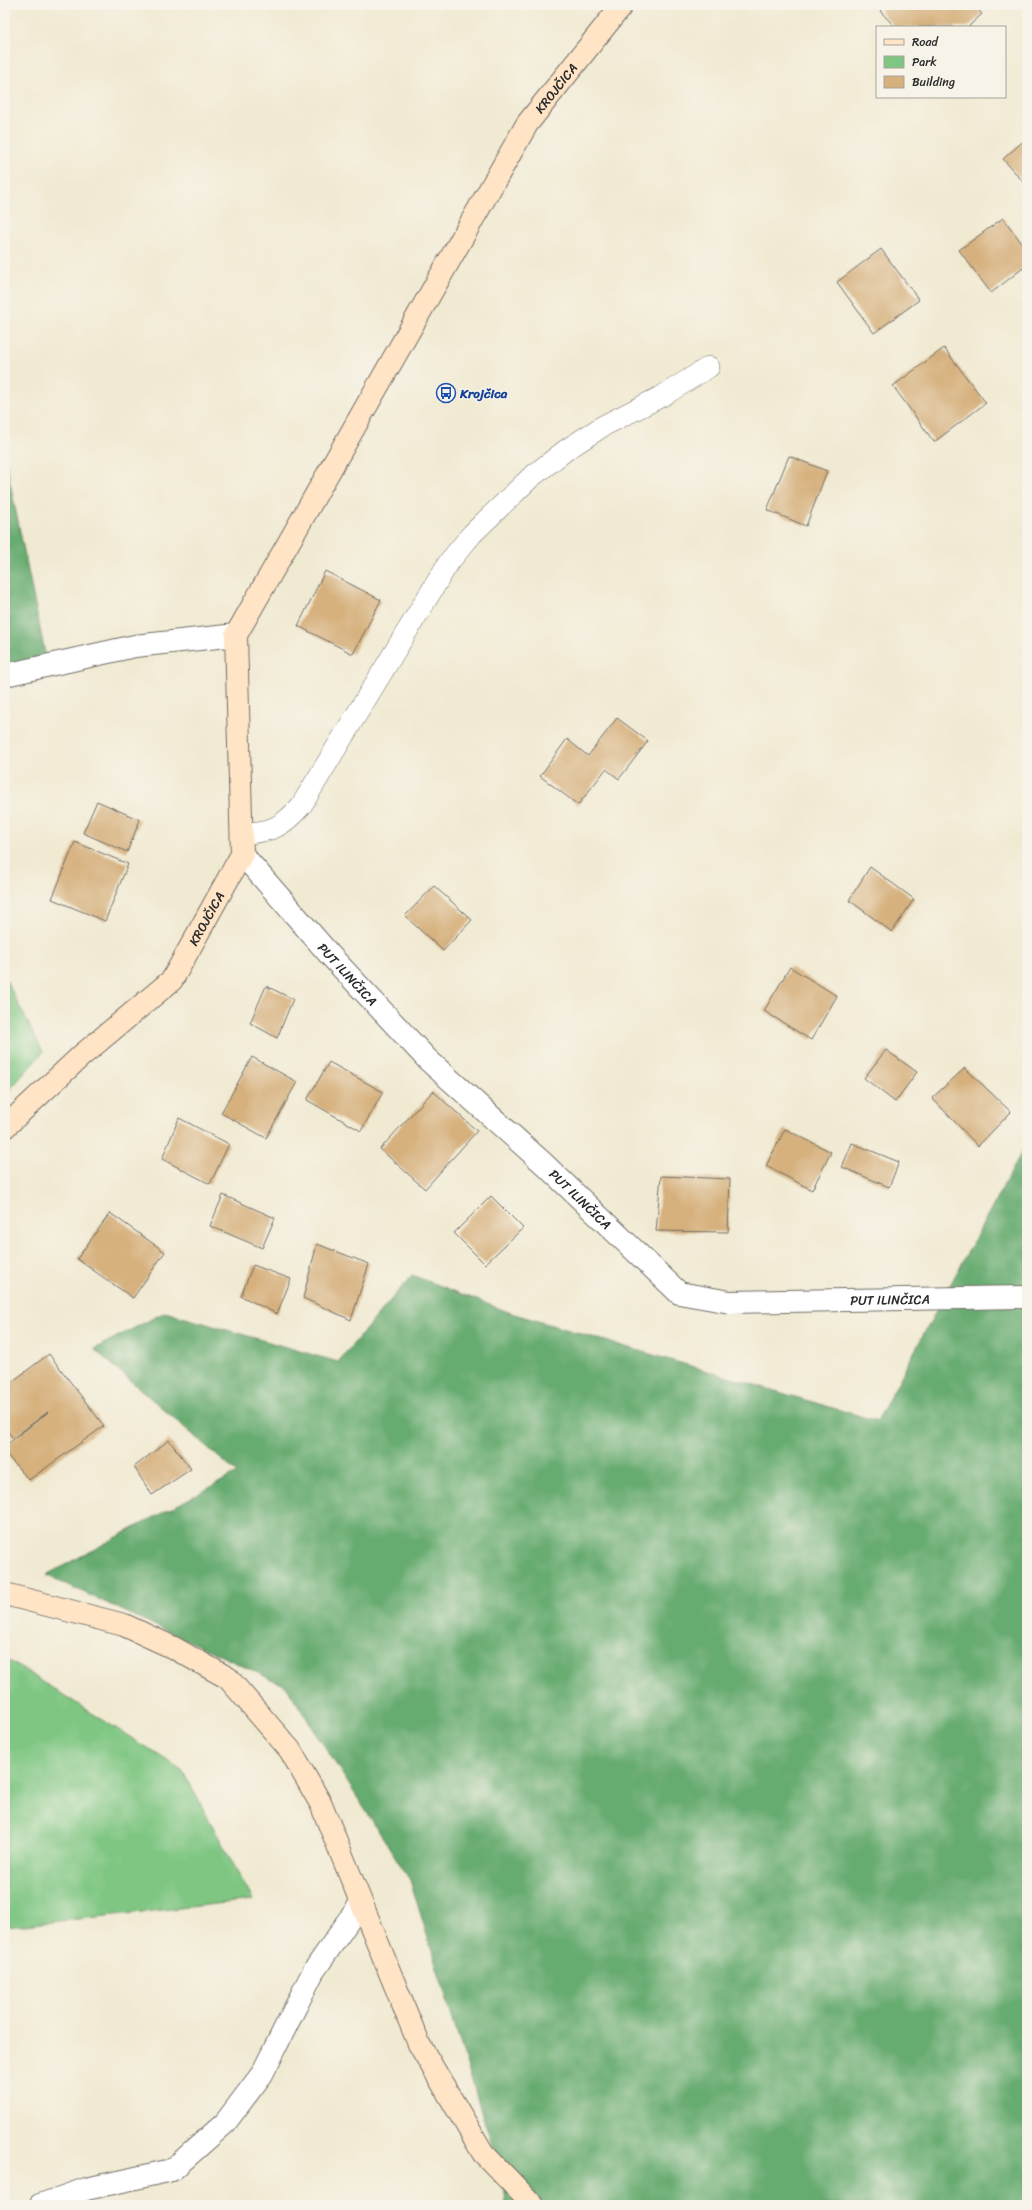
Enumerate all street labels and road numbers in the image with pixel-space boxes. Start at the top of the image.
street label: KROJČICA [529,58,584,118]
street label: KROJČICA [182,887,231,950]
street label: PUT ILINČICA [312,937,383,1011]
street label: PUT ILINČICA [543,1163,617,1235]
street label: PUT ILINČICA [850,1288,930,1312]

